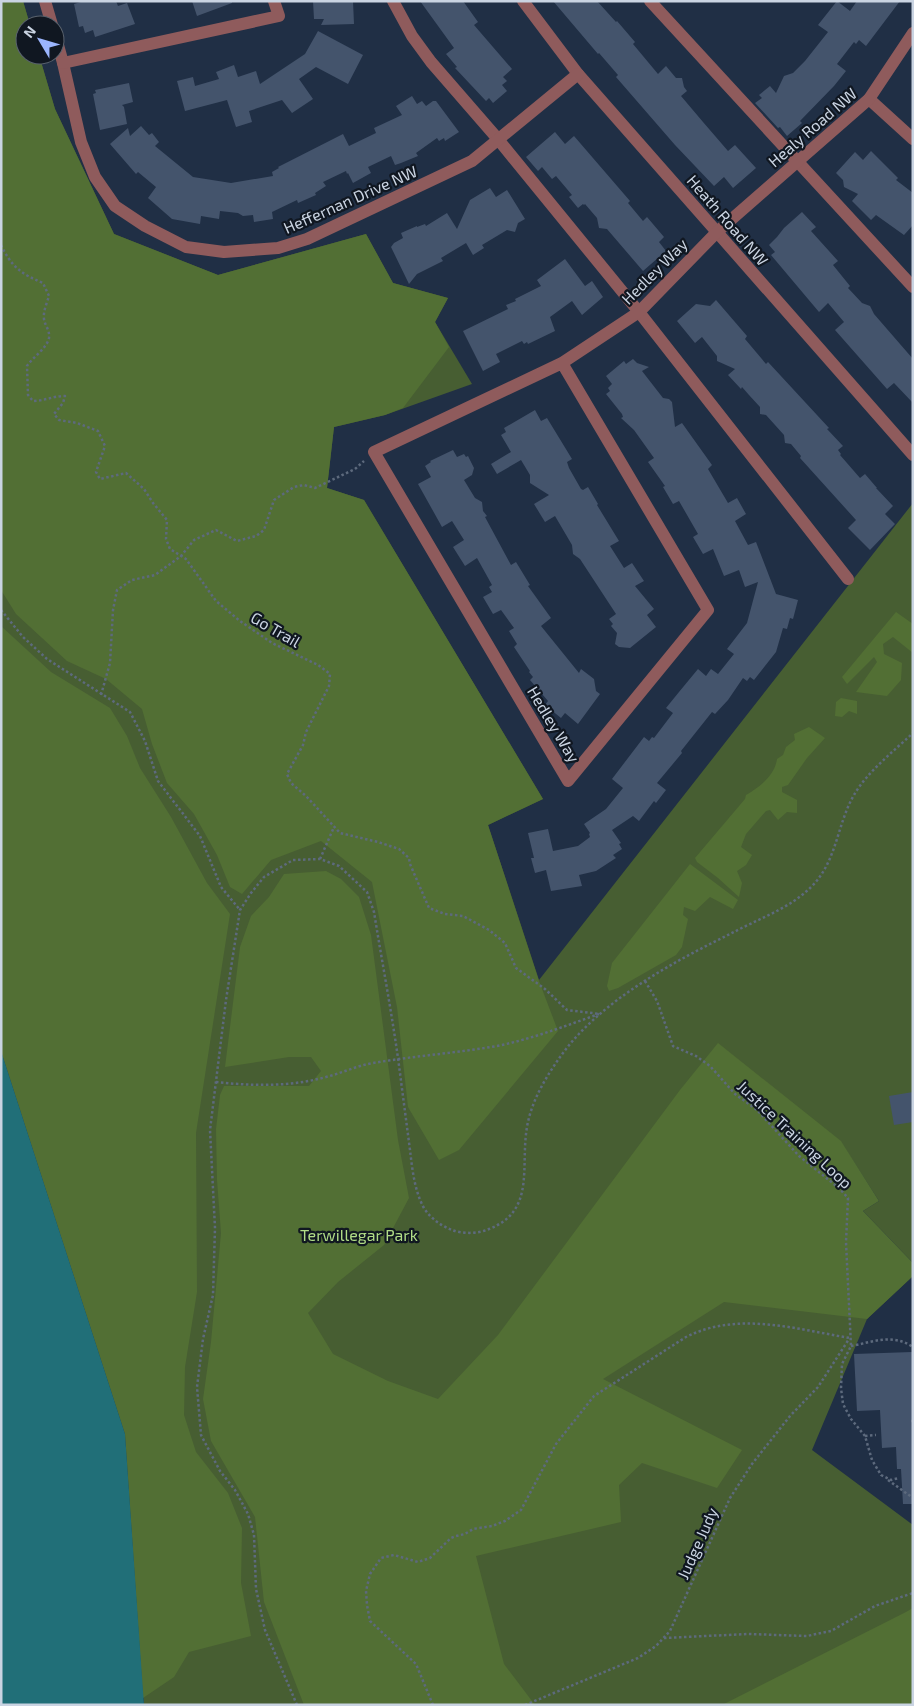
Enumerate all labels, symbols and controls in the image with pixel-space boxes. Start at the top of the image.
north arrow [15,15,65,65]
text: N [20,22,39,41]
street label: Healy Road NW [764,83,860,171]
street label: Heffernan Drive NW [280,161,420,237]
street label: Heath Road NW [683,171,773,269]
street label: Hedley Way [617,234,691,308]
street label: Go Trail [248,607,304,651]
street label: Hedley Way [524,682,584,766]
street label: Justice Training Loop [734,1076,856,1192]
park label: Terwillegar Park [300,1225,418,1244]
street label: Judge Judy [673,1504,721,1582]

